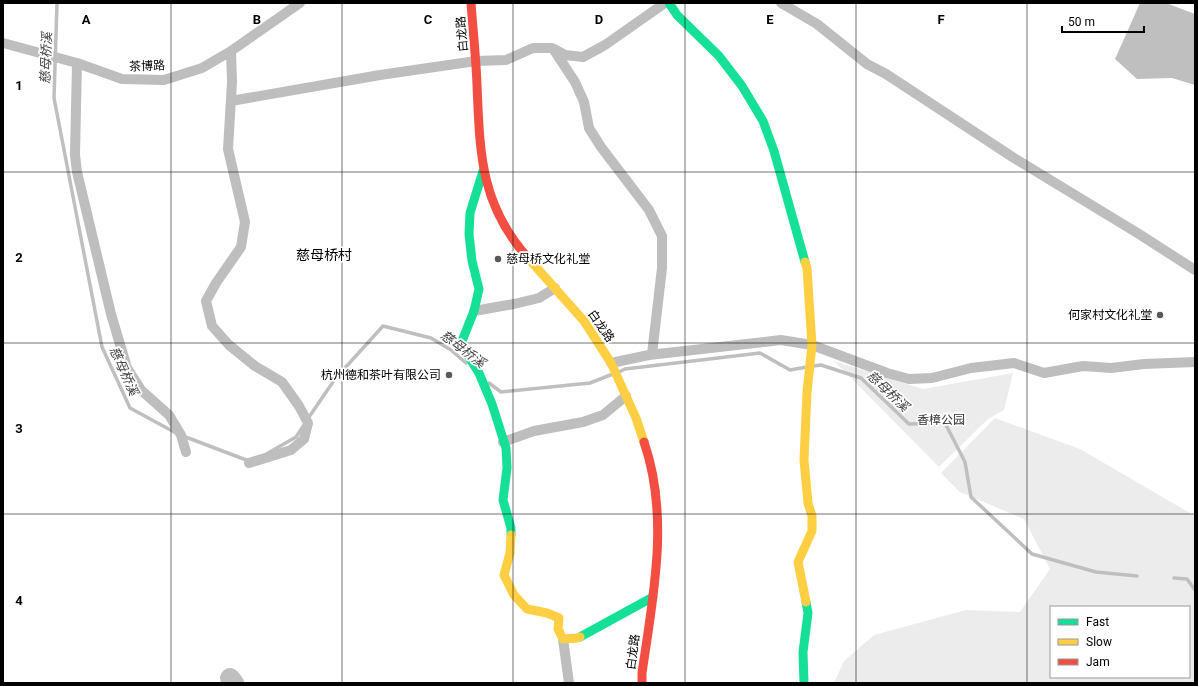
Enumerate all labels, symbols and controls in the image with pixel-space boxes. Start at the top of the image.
scale bar [1062,8,1144,34]
text: A [82,12,91,27]
text: B [253,12,261,27]
text: C [424,12,433,27]
text: D [595,12,603,27]
text: E [766,12,774,27]
text: F [937,12,945,27]
street label: 白龙路 [453,15,471,53]
text: 50 m [1068,15,1095,29]
water label: 慈母桥溪 [38,30,54,84]
street label: 茶博路 [129,58,165,74]
text: 1 [15,78,23,93]
district label: 慈母桥村 [296,247,352,263]
text: 2 [15,250,23,265]
place label: 慈母桥文化礼堂 [506,252,590,266]
marker: 慈母桥文化礼堂 [493,254,503,264]
street label: 白龙路 [585,307,617,345]
place label: 何家村文化礼堂 [1068,308,1152,322]
marker: 何家村文化礼堂 [1155,310,1165,320]
water label: 慈母桥溪 [438,327,490,372]
water label: 慈母桥溪 [107,344,142,400]
place label: 杭州德和茶叶有限公司 [321,368,441,382]
water label: 慈母桥溪 [864,368,914,416]
marker: 杭州德和茶叶有限公司 [444,370,454,380]
park label: 香樟公园 [917,413,965,427]
text: 3 [15,421,23,436]
text: 4 [15,593,23,608]
legend [1050,606,1190,678]
text: Fast [1086,615,1109,629]
street label: 白龙路 [624,633,642,671]
text: Slow [1086,635,1112,649]
text: Jam [1086,655,1110,669]

